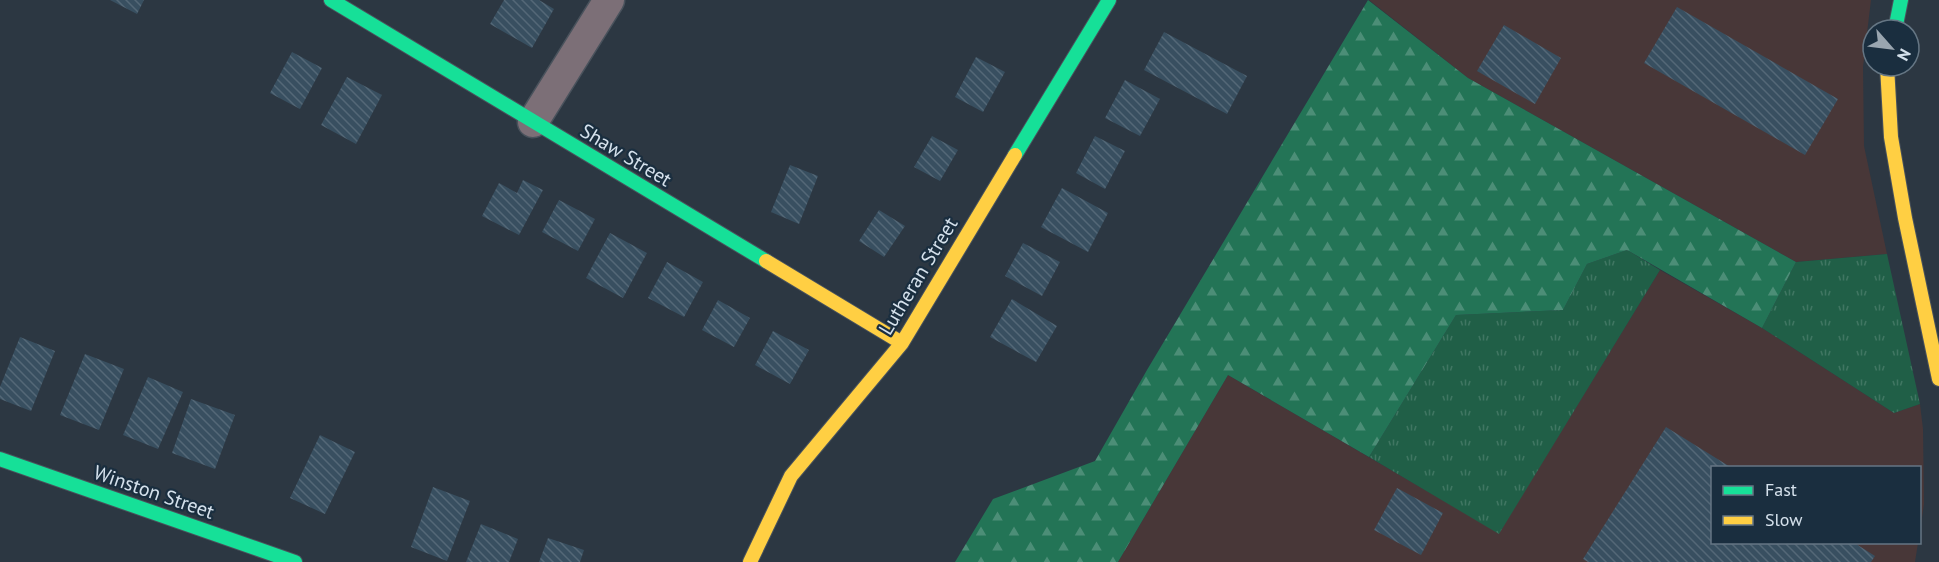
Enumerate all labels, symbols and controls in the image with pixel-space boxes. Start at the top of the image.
north arrow [1861,18,1921,78]
text: N [1893,46,1916,64]
street label: Shaw Street [576,118,677,193]
street label: Lutheran Street [873,212,963,340]
street label: Winston Street [90,459,218,525]
legend [1711,466,1921,544]
text: Fast [1765,478,1797,501]
text: Slow [1765,508,1803,531]

